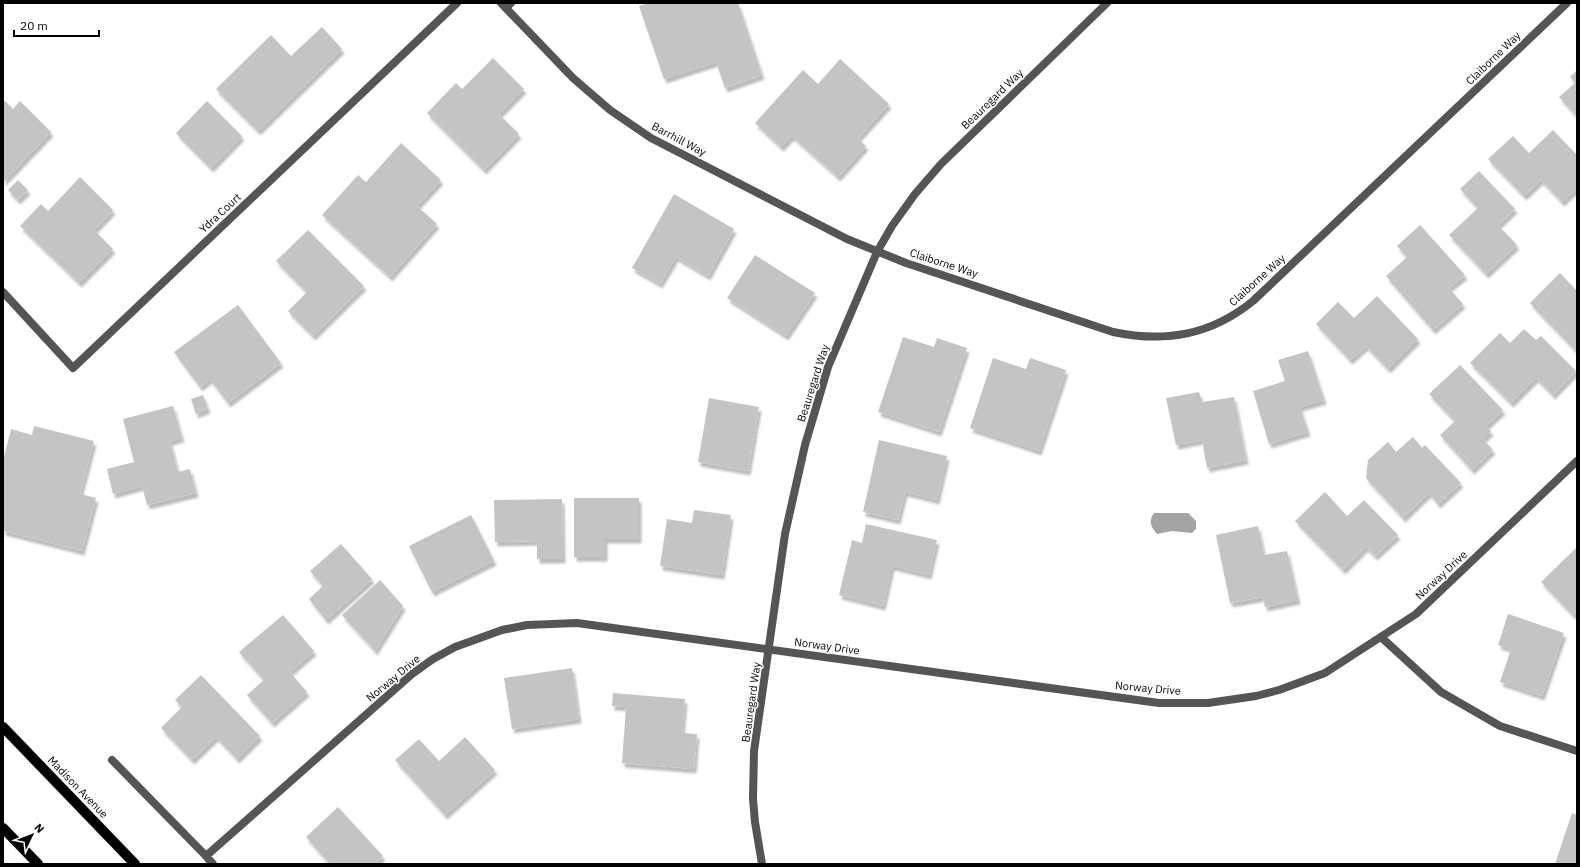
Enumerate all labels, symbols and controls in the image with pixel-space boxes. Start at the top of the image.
scale bar [14,12,99,38]
text: 20 m [20,18,48,33]
street label: Claiborne Way [1463,28,1524,88]
street label: Beauregard Way [958,65,1026,132]
street label: Barrhill Way [649,119,709,159]
street label: Ydra Court [196,190,244,236]
street label: Claiborne Way [908,245,980,281]
street label: Claiborne Way [1226,251,1288,309]
street label: Beauregard Way [794,342,832,424]
street label: Norway Drive [1412,547,1470,603]
street label: Norway Drive [793,634,861,658]
street label: Norway Drive [363,651,423,705]
street label: Beauregard Way [738,660,764,743]
street label: Norway Drive [1115,678,1181,698]
street label: Madison Avenue [45,753,111,821]
north arrow [12,815,52,855]
text: N [31,820,47,836]

